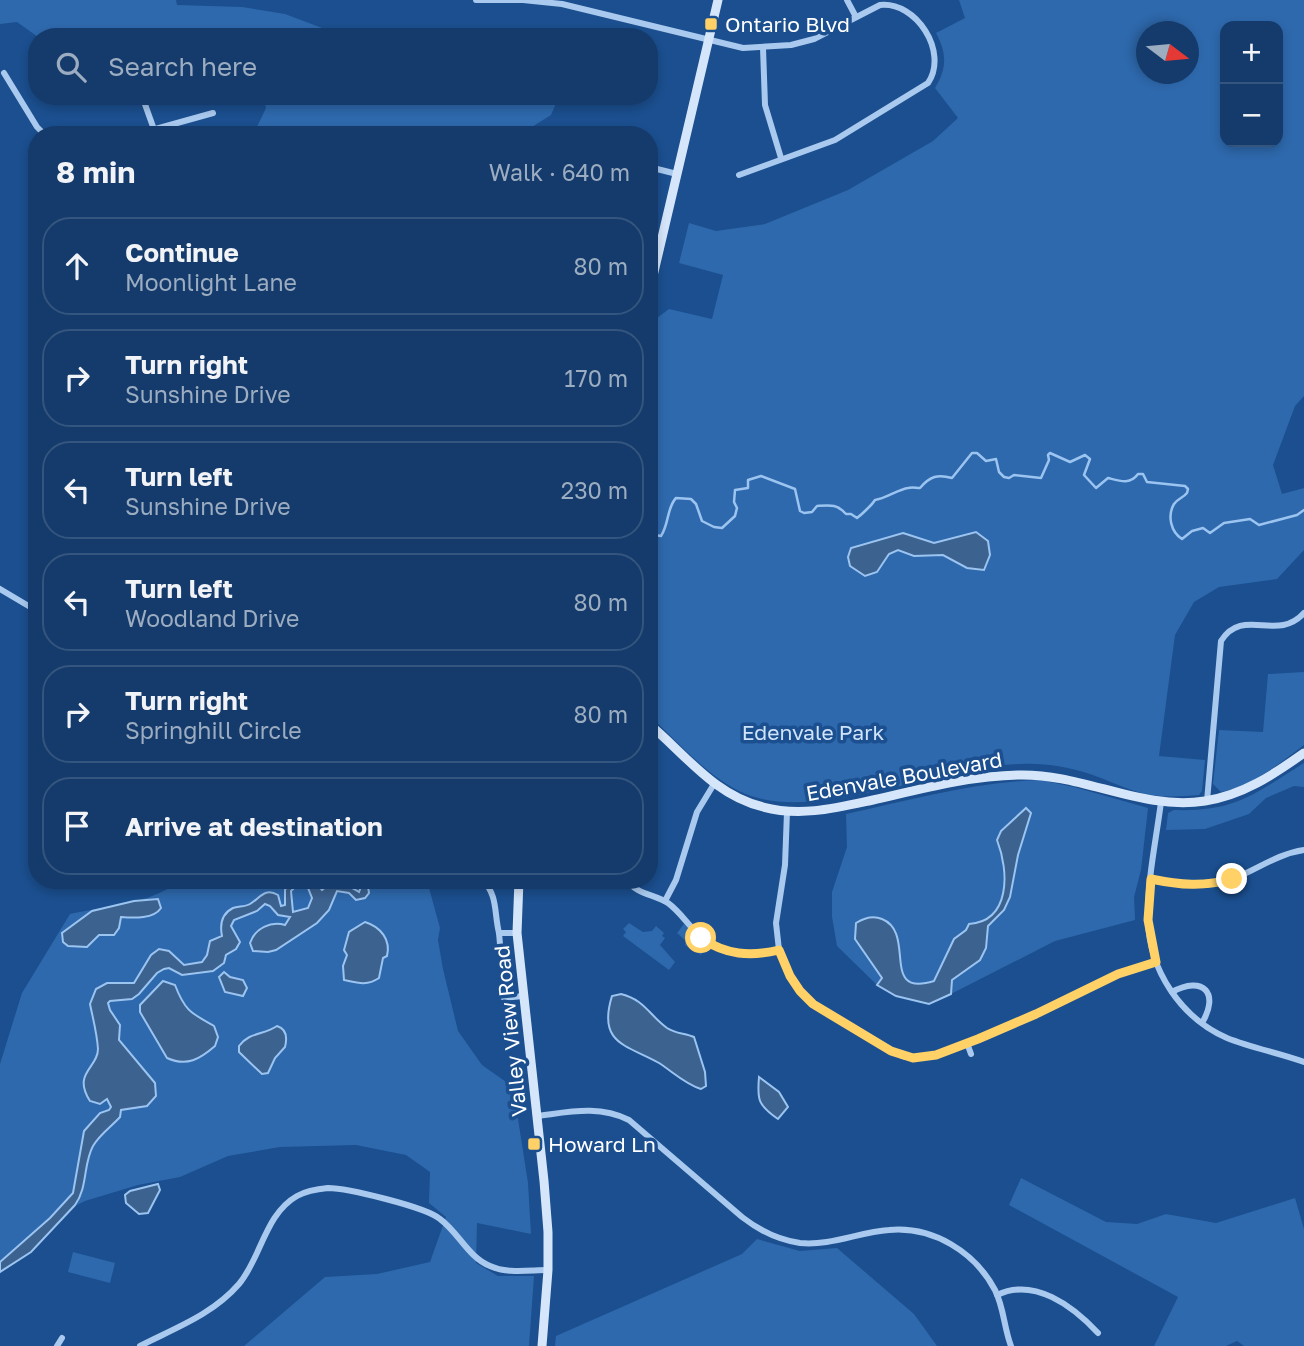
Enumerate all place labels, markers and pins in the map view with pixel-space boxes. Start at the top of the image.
place label: Ontario Blvd [725,11,850,37]
marker: Ontario Blvd [703,16,719,32]
place label: Howard Ln [548,1131,656,1157]
marker: Howard Ln [526,1136,542,1152]

